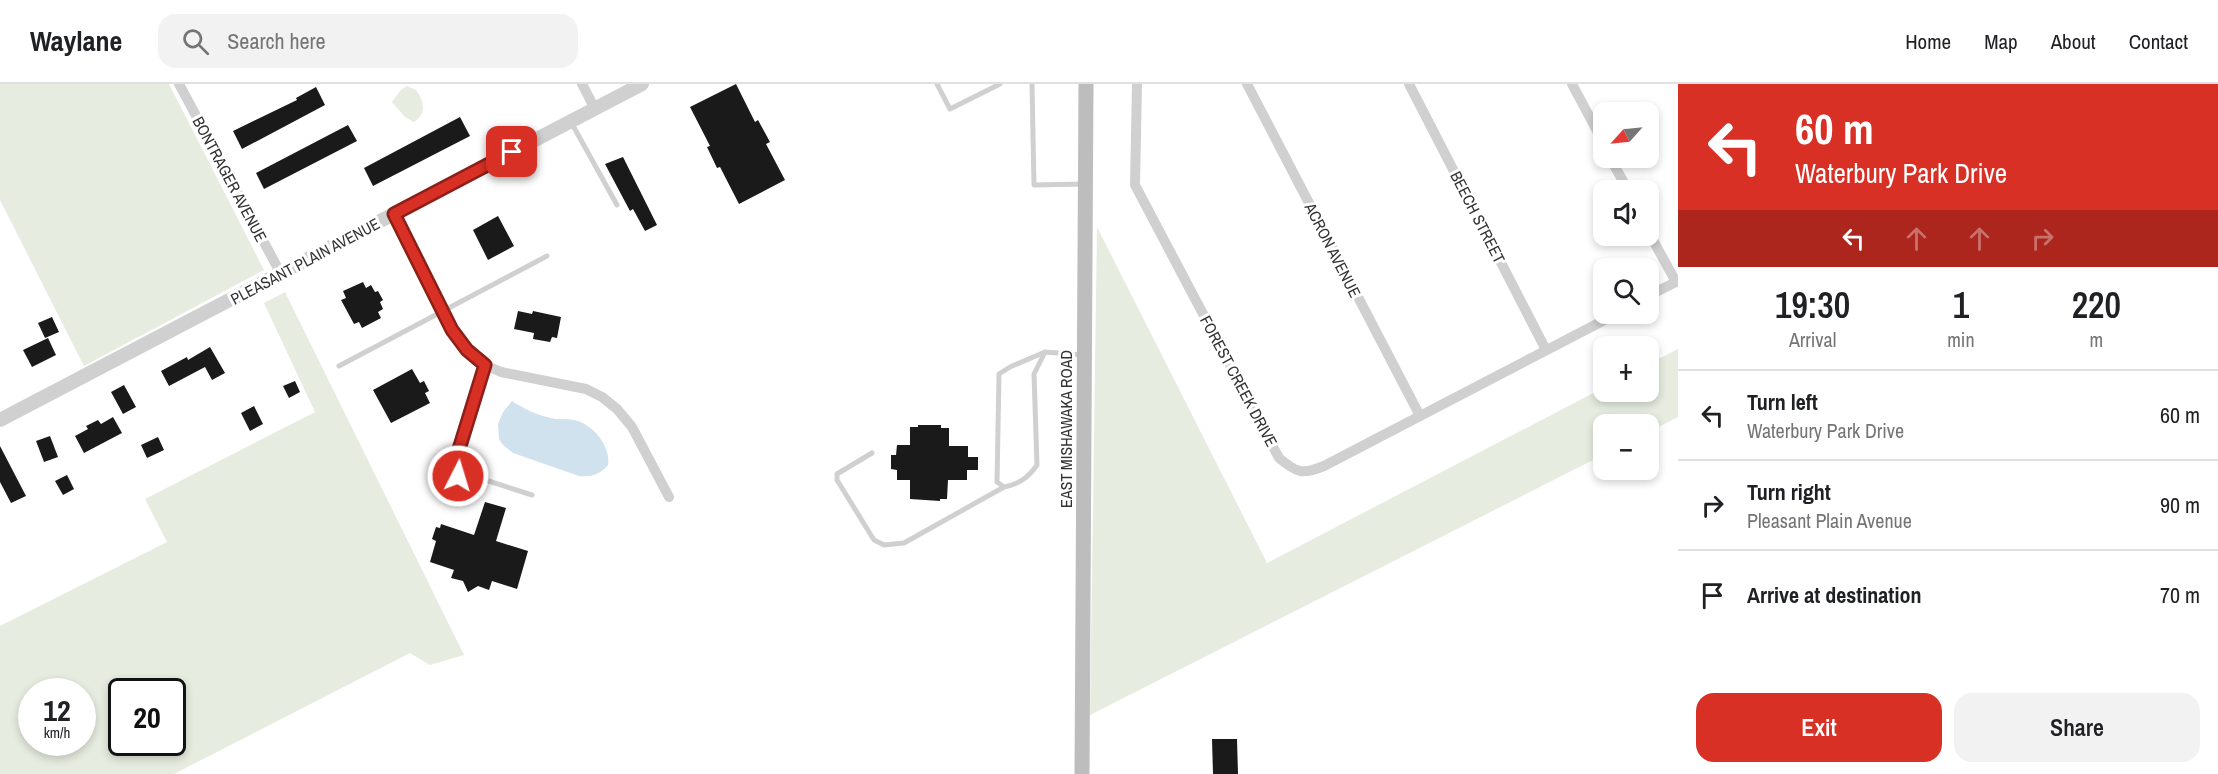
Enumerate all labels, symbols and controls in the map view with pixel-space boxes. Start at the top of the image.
search box [158,14,578,68]
text: Waylane [30,22,122,60]
icon: search [179,25,212,58]
text: Search here [227,26,326,56]
text: Home [1905,27,1951,56]
text: Map [1984,27,2018,56]
text: About [2051,27,2096,56]
text: Contact [2129,27,2188,56]
text: 60 m [1795,101,1874,157]
north arrow [1593,102,1659,168]
map controls [1593,102,1659,480]
icon: left [1696,108,1774,186]
street label: BONTRAGER AVENUE [188,112,272,246]
pin [486,126,537,177]
icon: arrive [495,135,528,168]
text: Waterbury Park Drive [1795,155,2007,191]
street label: BEECH STREET [1445,167,1511,267]
button: sound [1593,180,1659,246]
street label: ACRON AVENUE [1299,198,1366,301]
street label: PLEASANT PLAIN AVENUE [227,212,383,310]
icon: left [1837,222,1870,255]
icon: ahead [1900,222,1933,255]
icon: ahead [1963,222,1996,255]
icon: right [2026,222,2059,255]
button: search [1593,258,1659,324]
text: 19:30 [1775,281,1850,329]
text: 1 [1953,281,1969,329]
text: 220 [2072,281,2121,329]
street label: FOREST CREEK DRIVE [1195,312,1283,450]
text: Arrival [1789,326,1836,353]
text: min [1947,326,1975,353]
text: m [2089,326,2103,353]
button: + [1593,336,1659,402]
street label: EAST MISHAWAKA ROAD [1055,350,1077,508]
text: Turn left [1747,387,1818,417]
icon: left [1696,399,1729,432]
text: 60 m [2160,400,2200,430]
button: − [1593,414,1659,480]
text: Waterbury Park Drive [1747,417,1904,444]
position arrow [426,444,490,508]
text: Turn right [1747,477,1831,507]
icon: right [1696,489,1729,522]
text: 90 m [2160,490,2200,520]
text: Pleasant Plain Avenue [1747,507,1912,534]
icon: arrive [1696,579,1729,612]
text: Arrive at destination [1747,580,1921,610]
text: 70 m [2160,580,2200,610]
speed limit sign: 20 [108,678,186,756]
text: 12 [43,690,71,730]
button: Exit [1696,693,1942,762]
button: Share [1954,693,2200,762]
text: km/h [44,722,70,743]

